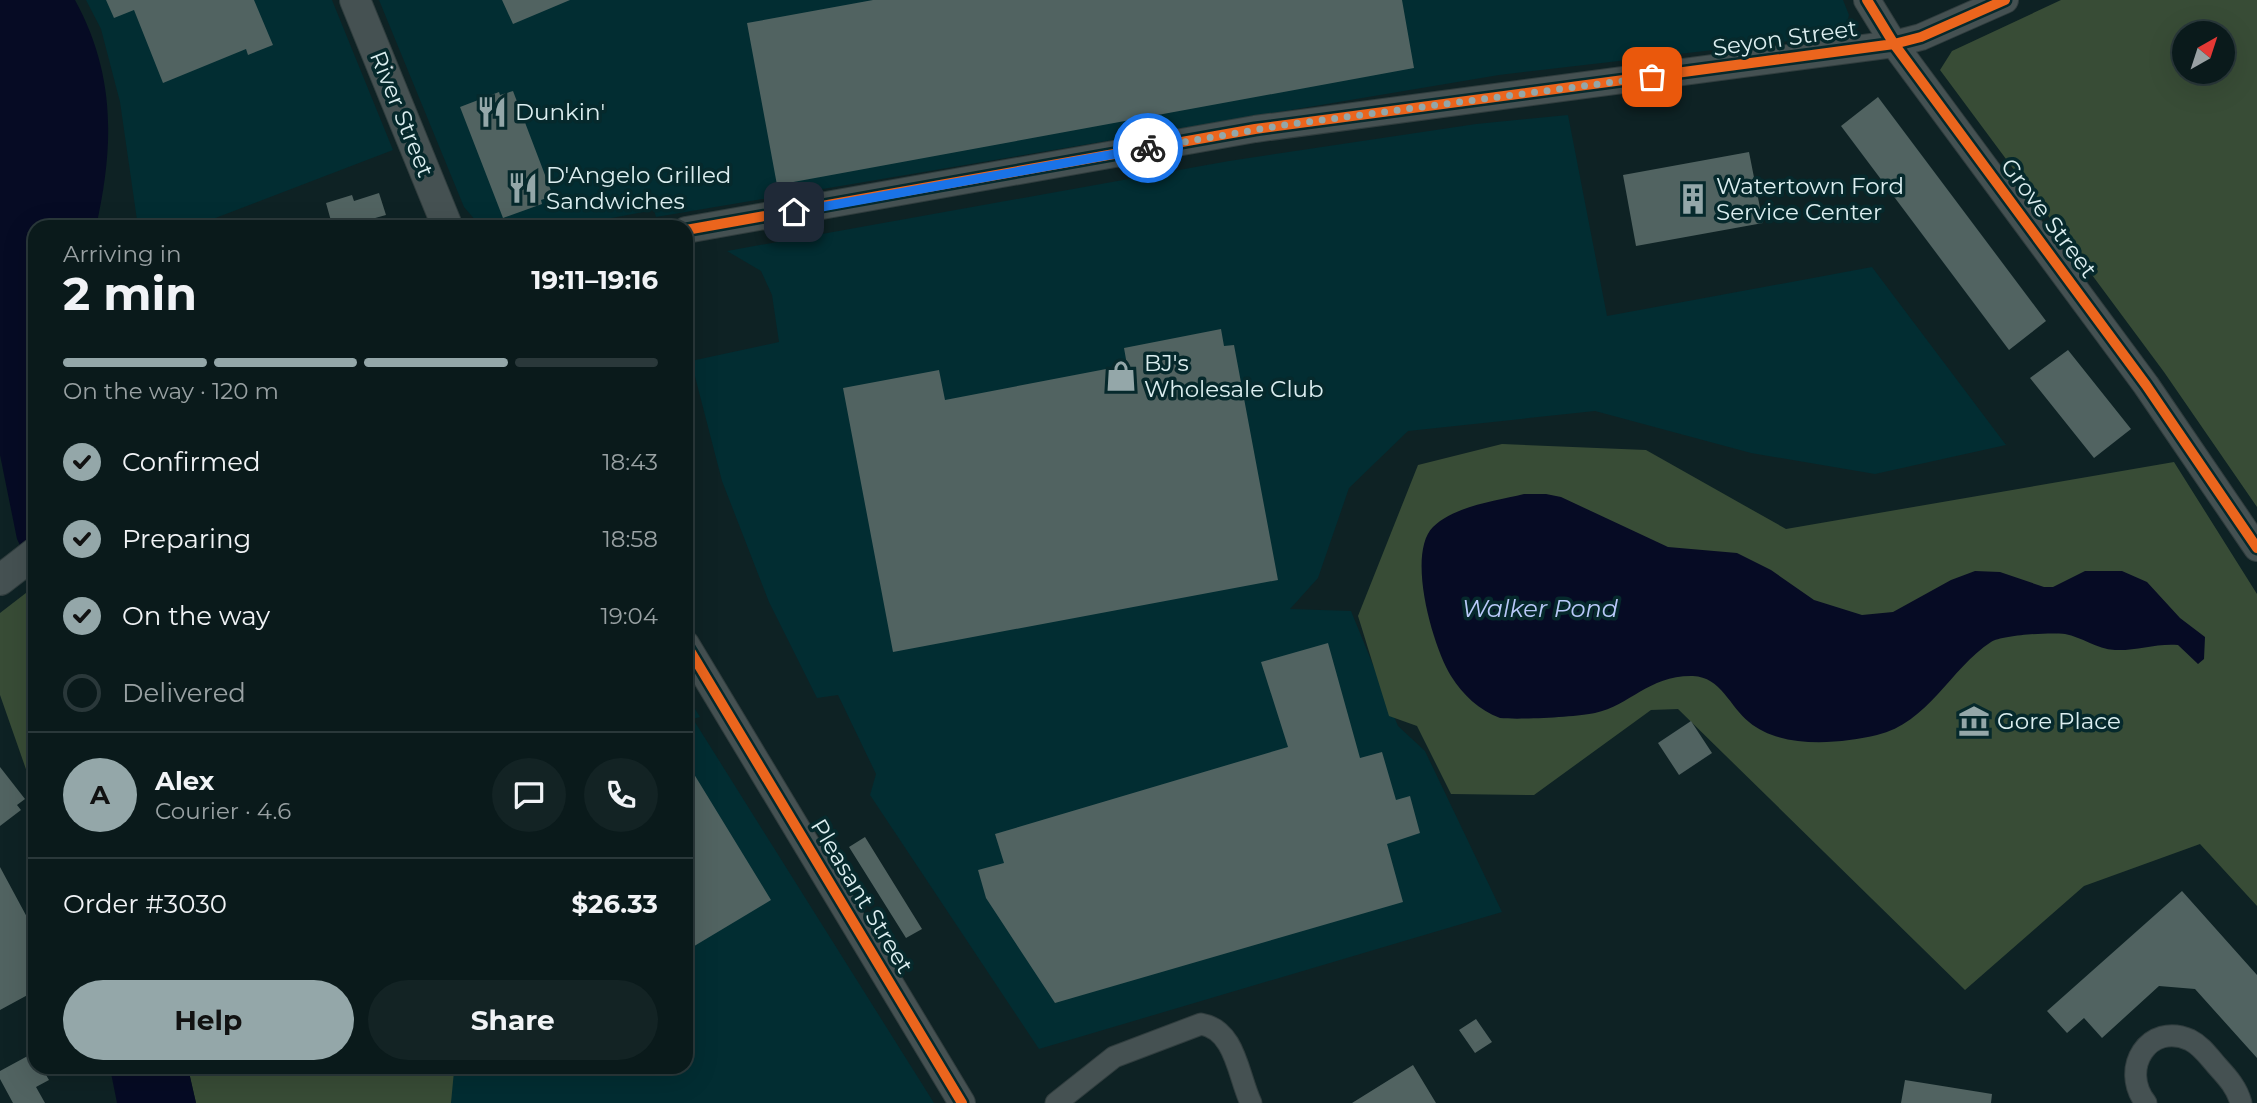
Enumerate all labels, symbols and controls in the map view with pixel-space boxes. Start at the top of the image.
street label: Seyon Street [1711,14,1859,62]
north arrow [2172,21,2235,84]
map controls [2172,21,2235,84]
street label: River Street [364,47,440,181]
pin [1622,47,1682,107]
icon: bag [1633,58,1671,96]
restaurant icon: Dunkin' [475,95,509,129]
place label: Dunkin' [515,98,605,126]
courier [1113,113,1183,183]
icon: bike [1129,129,1167,167]
street label: Grove Street [1995,153,2103,283]
place label: D'Angelo Grilled Sandwiches [546,161,731,215]
restaurant icon: D'Angelo Grilled Sandwiches [506,171,540,205]
place label: Watertown Ford Service Center [1716,172,1904,226]
pin [764,182,824,242]
building icon: Watertown Ford Service Center [1676,182,1710,216]
icon: home [775,193,813,231]
text: Arriving in [63,240,182,268]
text: 19:11–19:16 [531,264,658,296]
text: 2 min [63,265,197,322]
place label: BJ's Wholesale Club [1144,349,1324,403]
shop icon: BJ's Wholesale Club [1104,359,1138,393]
text: On the way · 120 m [63,377,279,405]
icon: check [63,443,101,481]
text: Confirmed [122,446,261,478]
text: 18:43 [602,448,658,476]
icon: check [63,520,101,558]
text: Preparing [122,523,251,555]
text: 18:58 [602,525,658,553]
water label: Walker Pond [1462,594,1619,623]
icon: check [63,597,101,635]
text: On the way [122,600,270,632]
text: 19:04 [600,602,658,630]
text: Delivered [122,677,246,709]
museum icon: Gore Place [1957,704,1991,738]
place label: Gore Place [1997,707,2121,735]
button: chat [492,758,566,832]
button: phone [584,758,658,832]
text: Alex [155,765,214,797]
text: A [90,779,110,811]
text: Courier · 4.6 [155,797,291,825]
street label: Pleasant Street [805,814,919,978]
text: Order #3030 [63,888,227,920]
text: $26.33 [572,888,658,920]
button: Help [63,980,354,1060]
button: Share [368,980,658,1060]

